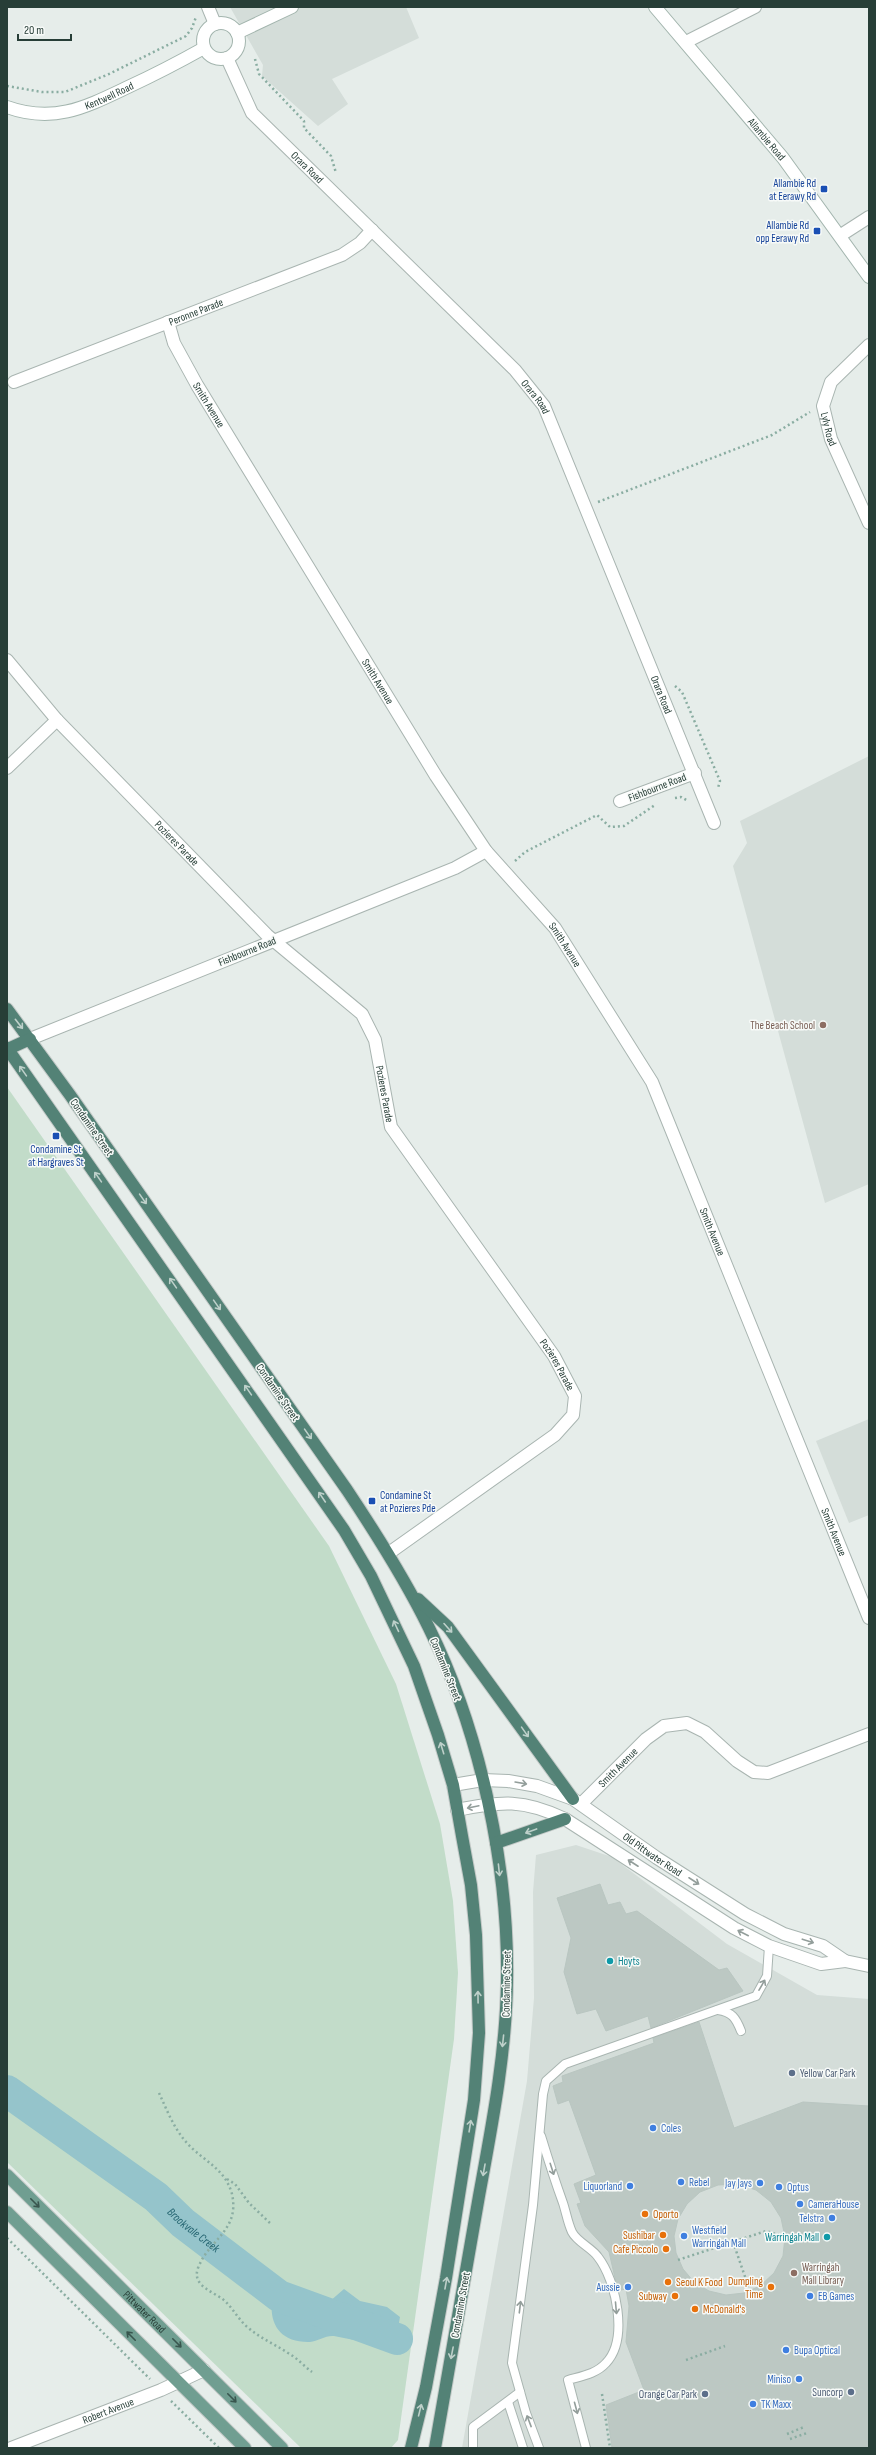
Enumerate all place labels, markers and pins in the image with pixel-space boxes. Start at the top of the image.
place label: Allambie Rd at Eerawy Rd [769,177,816,203]
marker: Allambie Rd at Eerawy Rd [819,184,829,194]
place label: Allambie Rd opp Eerawy Rd [756,219,809,245]
marker: Allambie Rd opp Eerawy Rd [812,226,822,236]
place label: The Beach School [750,1019,815,1032]
marker: The Beach School [818,1020,828,1030]
marker: Condamine St at Hargraves St [51,1131,61,1141]
place label: Condamine St at Hargraves St [28,1143,85,1169]
place label: Condamine St at Pozieres Pde [380,1489,436,1515]
marker: Condamine St at Pozieres Pde [367,1496,377,1506]
place label: Hoyts [618,1955,640,1968]
marker: Hoyts [605,1956,615,1966]
place label: Yellow Car Park [800,2067,856,2080]
marker: Yellow Car Park [787,2068,797,2078]
place label: Coles [661,2122,681,2135]
marker: Coles [648,2123,658,2133]
place label: Rebel [689,2176,709,2189]
marker: Rebel [676,2177,686,2187]
place label: Jay Jays [724,2177,752,2190]
marker: Jay Jays [755,2178,765,2188]
place label: Liquorland [583,2180,622,2193]
marker: Liquorland [625,2181,635,2191]
place label: Optus [787,2181,809,2194]
marker: Optus [774,2182,784,2192]
place label: CameraHouse [808,2198,859,2211]
marker: CameraHouse [795,2199,805,2209]
place label: Oporto [653,2208,679,2221]
marker: Oporto [640,2209,650,2219]
place label: Telstra [799,2212,824,2225]
marker: Telstra [827,2213,837,2223]
place label: Westfield Warringah Mall [692,2224,746,2250]
place label: Sushibar [623,2229,655,2242]
marker: Sushibar [658,2230,668,2240]
marker: Westfield Warringah Mall [679,2231,689,2241]
place label: Warringah Mall [765,2231,819,2244]
marker: Warringah Mall [822,2232,832,2242]
place label: Cafe Piccolo [613,2243,658,2256]
marker: Cafe Piccolo [661,2244,671,2254]
place label: Warringah Mall Library [802,2261,845,2287]
marker: Warringah Mall Library [789,2268,799,2278]
place label: Dumpling Time [728,2275,764,2301]
place label: Seoul K Food [676,2276,723,2289]
marker: Seoul K Food [663,2277,673,2287]
place label: Aussie [595,2281,620,2294]
marker: Aussie [623,2282,633,2292]
marker: Dumpling Time [766,2282,776,2292]
place label: Subway [639,2290,668,2303]
place label: EB Games [818,2290,854,2303]
marker: Subway [670,2291,680,2301]
marker: EB Games [805,2291,815,2301]
place label: McDonald's [703,2303,745,2316]
marker: McDonald's [690,2304,700,2314]
place label: Bupa Optical [794,2344,840,2357]
marker: Bupa Optical [781,2345,791,2355]
place label: Miniso [767,2373,791,2386]
marker: Miniso [794,2374,804,2384]
place label: Suncorp [812,2386,843,2399]
marker: Suncorp [846,2387,856,2397]
place label: Orange Car Park [639,2388,698,2401]
marker: Orange Car Park [700,2389,710,2399]
place label: TK Maxx [761,2398,791,2411]
marker: TK Maxx [748,2399,758,2409]

